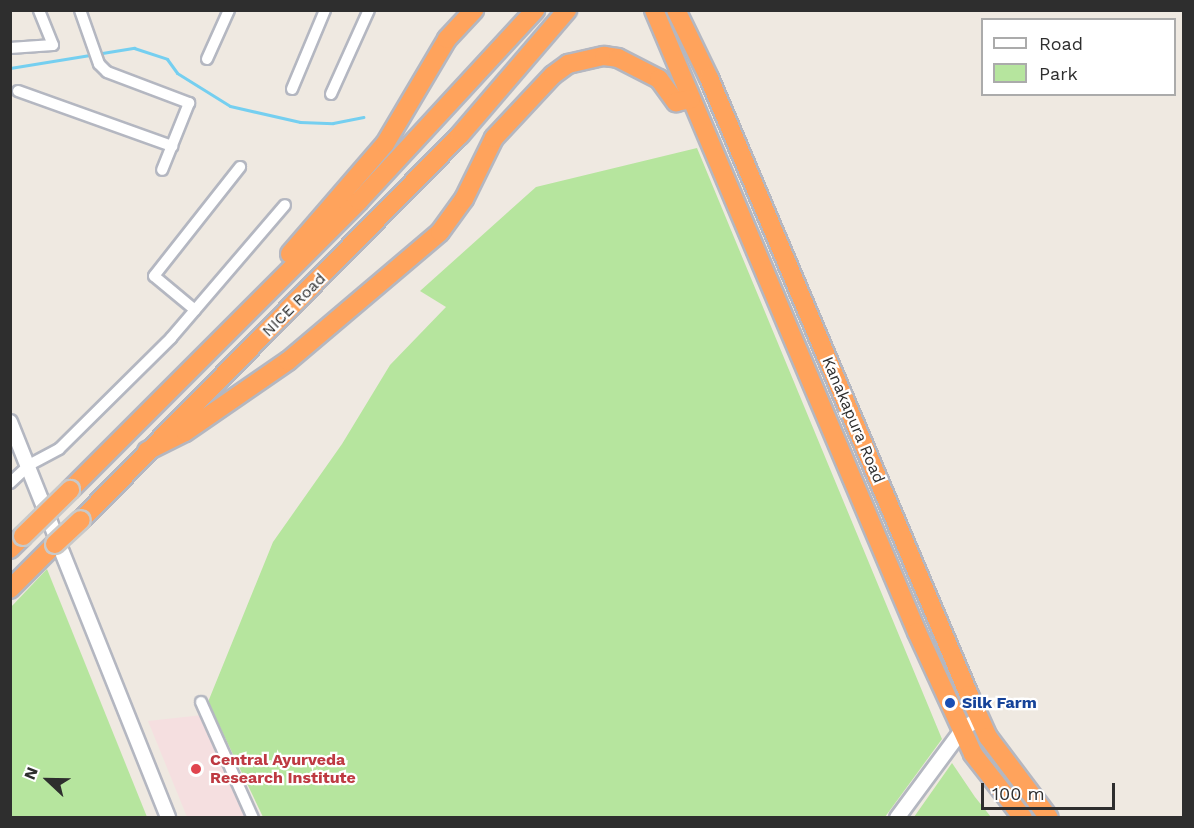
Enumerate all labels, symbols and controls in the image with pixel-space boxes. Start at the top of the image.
legend [981,18,1176,96]
text: Road [1039,33,1083,54]
text: Park [1039,63,1078,84]
street label: NICE Road [258,269,330,341]
street label: Kanakapura Road [818,354,888,486]
place label: Silk Farm [962,693,1037,713]
marker: Silk Farm [943,696,957,710]
north arrow [18,750,78,810]
place label: Central Ayurveda Research Institute [210,750,356,788]
marker: Central Ayurveda Research Institute [187,760,205,778]
text: N [20,764,42,782]
scale bar [984,771,1118,809]
text: 100 m [992,783,1045,804]

